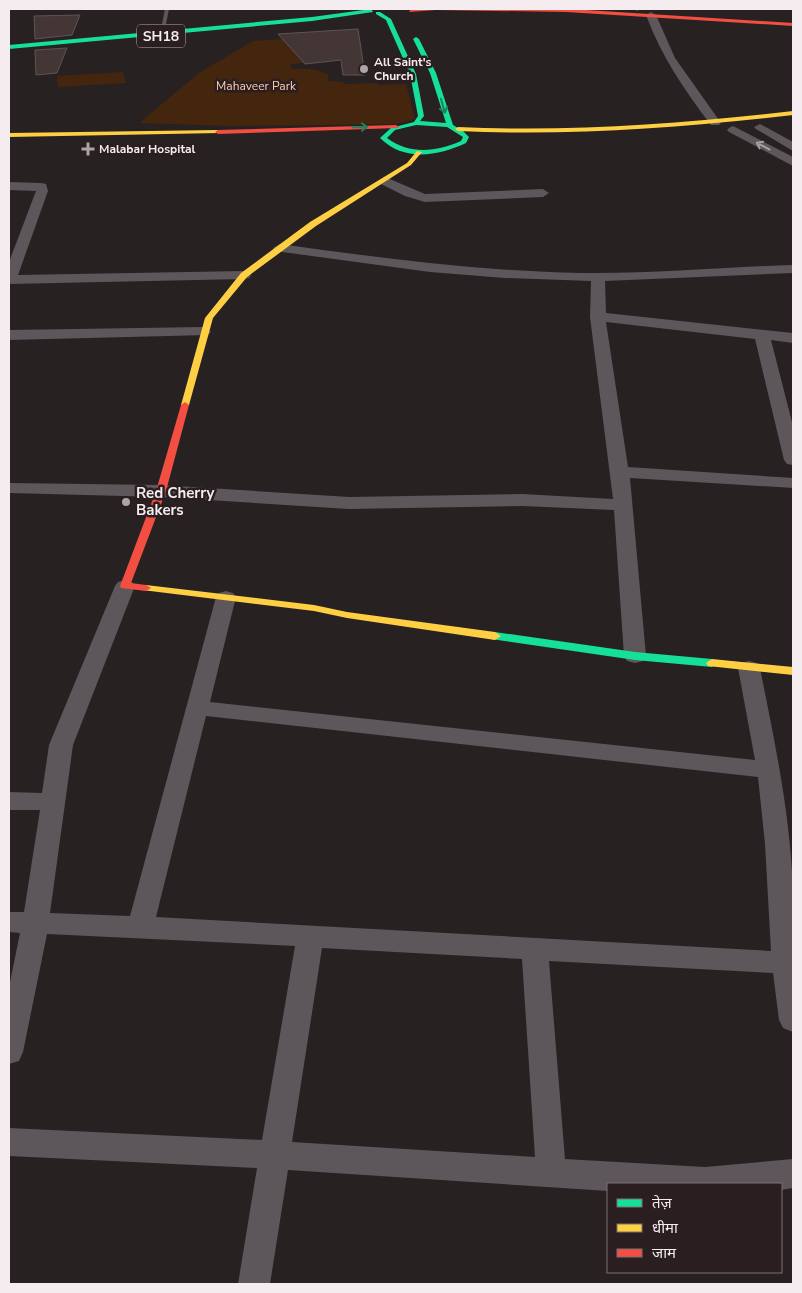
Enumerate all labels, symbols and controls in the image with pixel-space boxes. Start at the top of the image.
road number: SH18 [137,24,185,48]
place label: All Saint's Church [374,54,432,84]
marker: All Saint's Church [358,63,370,75]
park label: Mahaveer Park [216,78,297,94]
one-way arrow [438,97,448,113]
one-way arrow [351,123,367,132]
place label: Malabar Hospital [99,141,196,157]
one-way arrow [756,141,771,151]
marker: Malabar Hospital [81,142,95,156]
place label: Red Cherry Bakers [136,483,215,520]
marker: Red Cherry Bakers [120,496,132,508]
legend [607,1183,782,1273]
text: तेज़ [652,1193,673,1213]
text: धीमा [652,1218,679,1238]
text: जाम [652,1243,677,1263]

